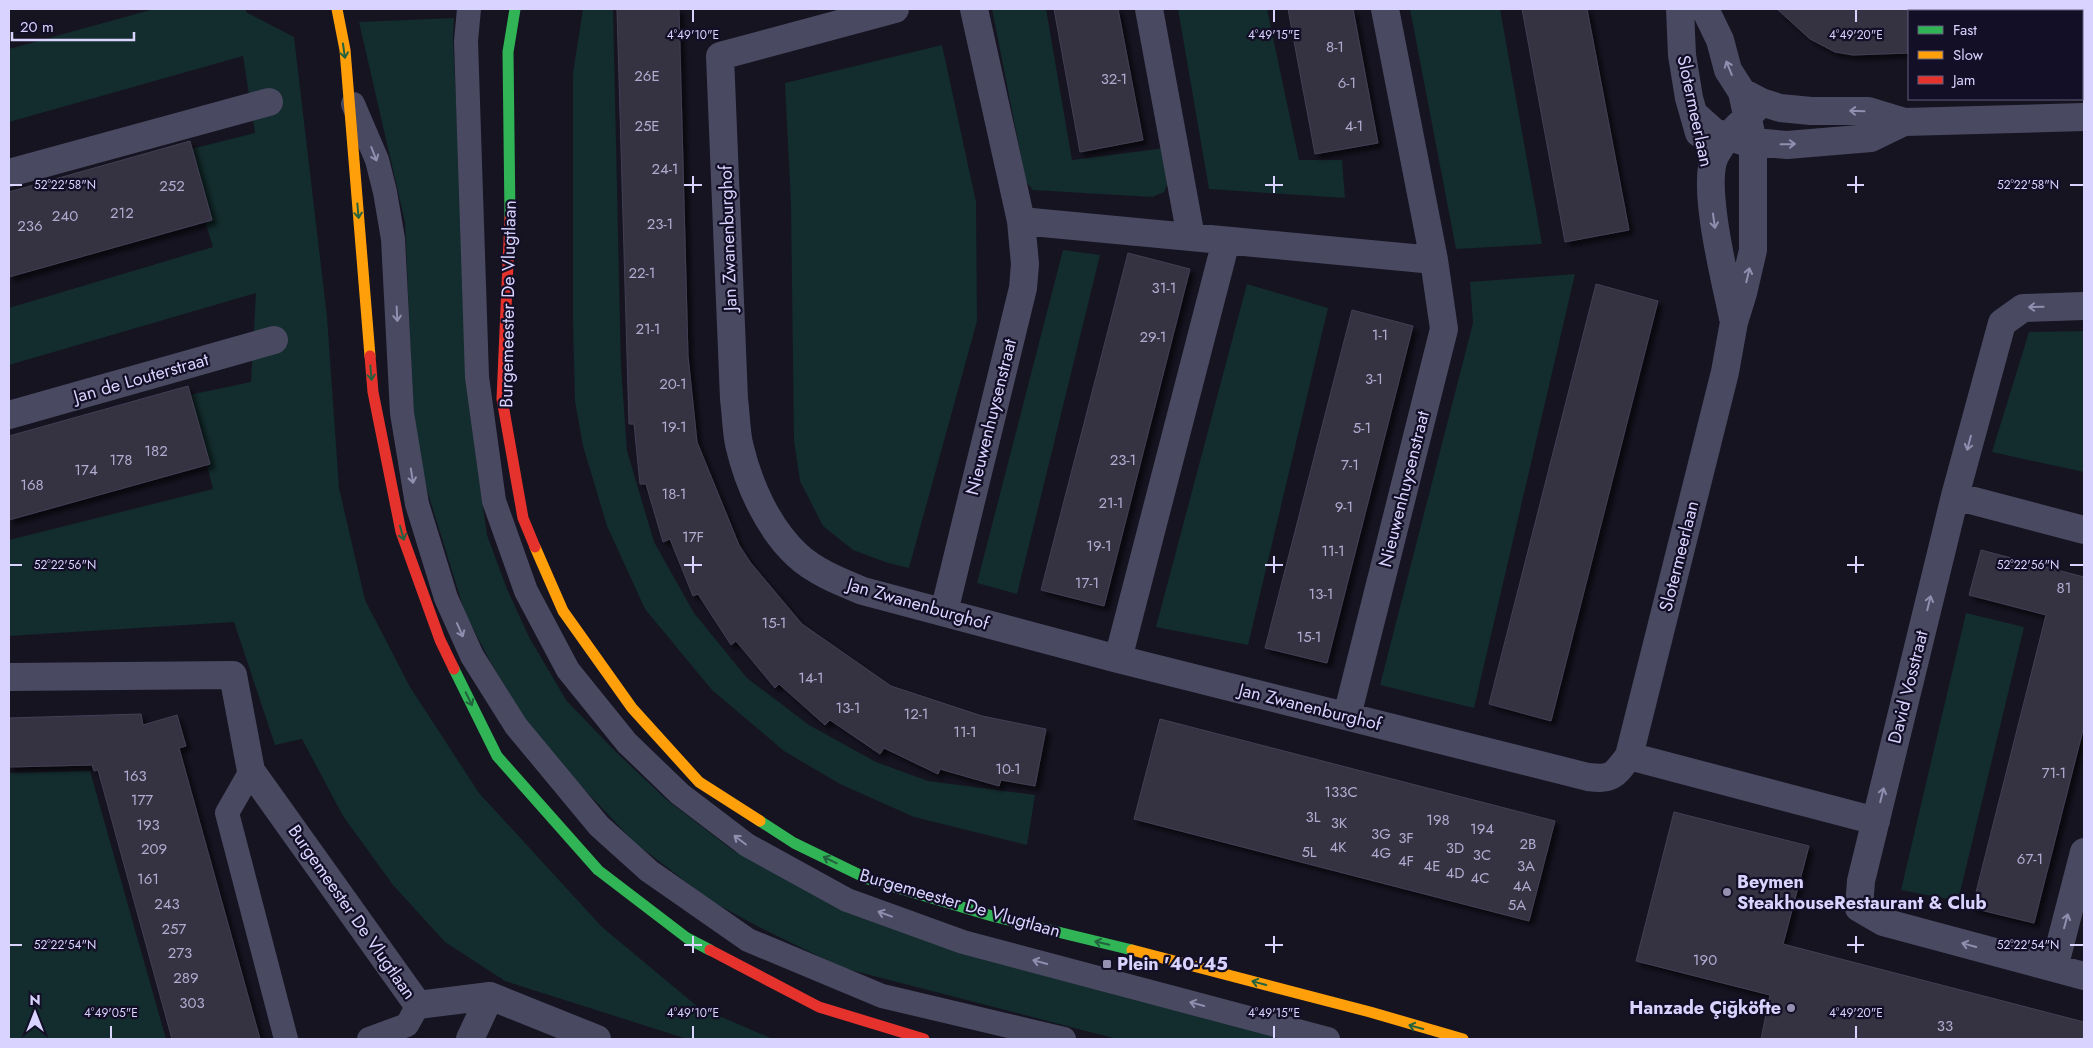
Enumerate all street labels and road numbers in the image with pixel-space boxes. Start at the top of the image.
street label: Slotermeerlaan [1671,53,1719,169]
street label: Jan Zwanenburghof [712,164,744,313]
street label: Burgemeester De Vlugtlaan [493,200,523,408]
street label: Nieuwenhuysenstraat [959,335,1023,498]
street label: Jan de Louterstraat [69,346,212,410]
street label: Nieuwenhuysenstraat [1372,407,1436,570]
street label: Slotermeerlaan [1653,498,1705,614]
street label: Jan Zwanenburghof [842,571,993,637]
street label: David Vosstraat [1881,627,1935,746]
street label: Jan Zwanenburghof [1234,676,1385,737]
street label: Burgemeester De Vlugtlaan [282,819,422,1005]
street label: Burgemeester De Vlugtlaan [857,862,1063,944]

